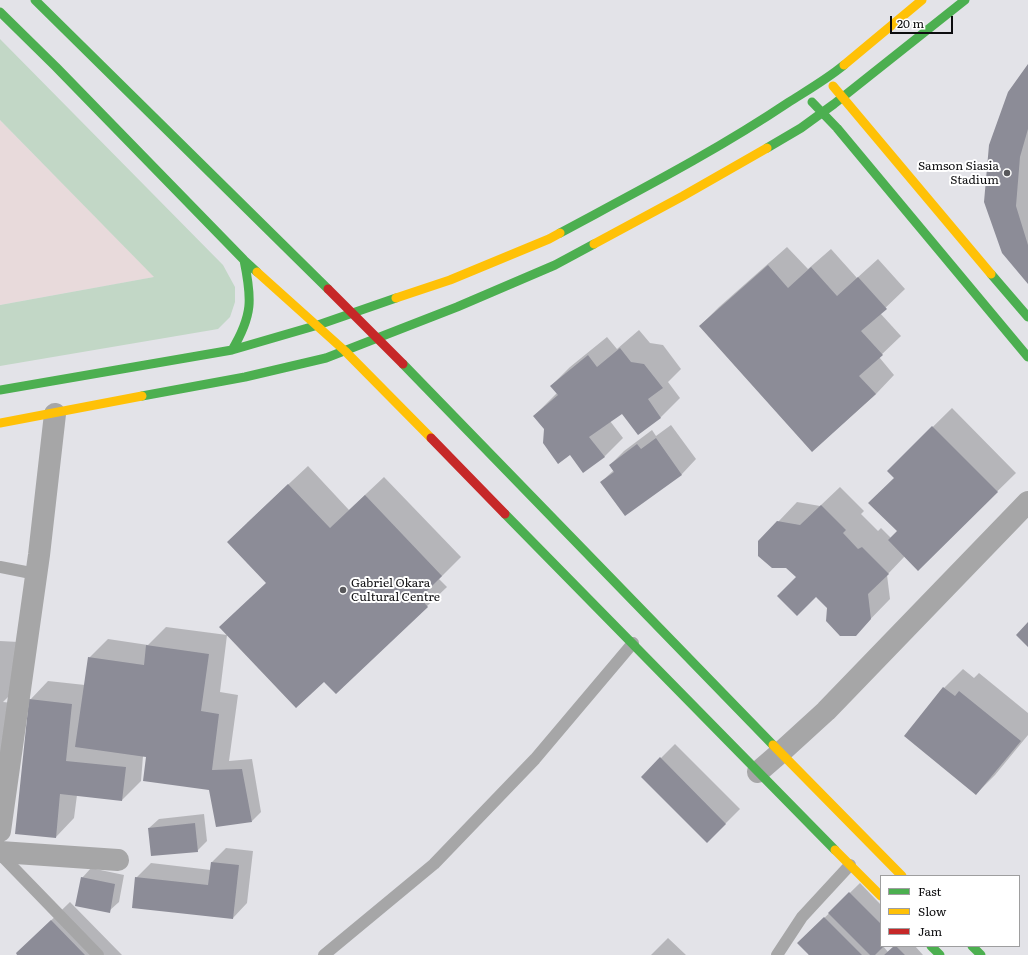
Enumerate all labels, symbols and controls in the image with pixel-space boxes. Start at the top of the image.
scale bar [892,8,955,34]
text: 20 m [897,14,924,32]
place label: Samson Siasia Stadium [918,159,999,187]
marker: Samson Siasia Stadium [1002,168,1012,178]
place label: Gabriel Okara Cultural Centre [351,576,440,604]
marker: Gabriel Okara Cultural Centre [338,585,348,595]
legend [880,875,1020,947]
text: Fast [918,882,941,900]
text: Slow [918,902,946,920]
text: Jam [918,922,942,940]

